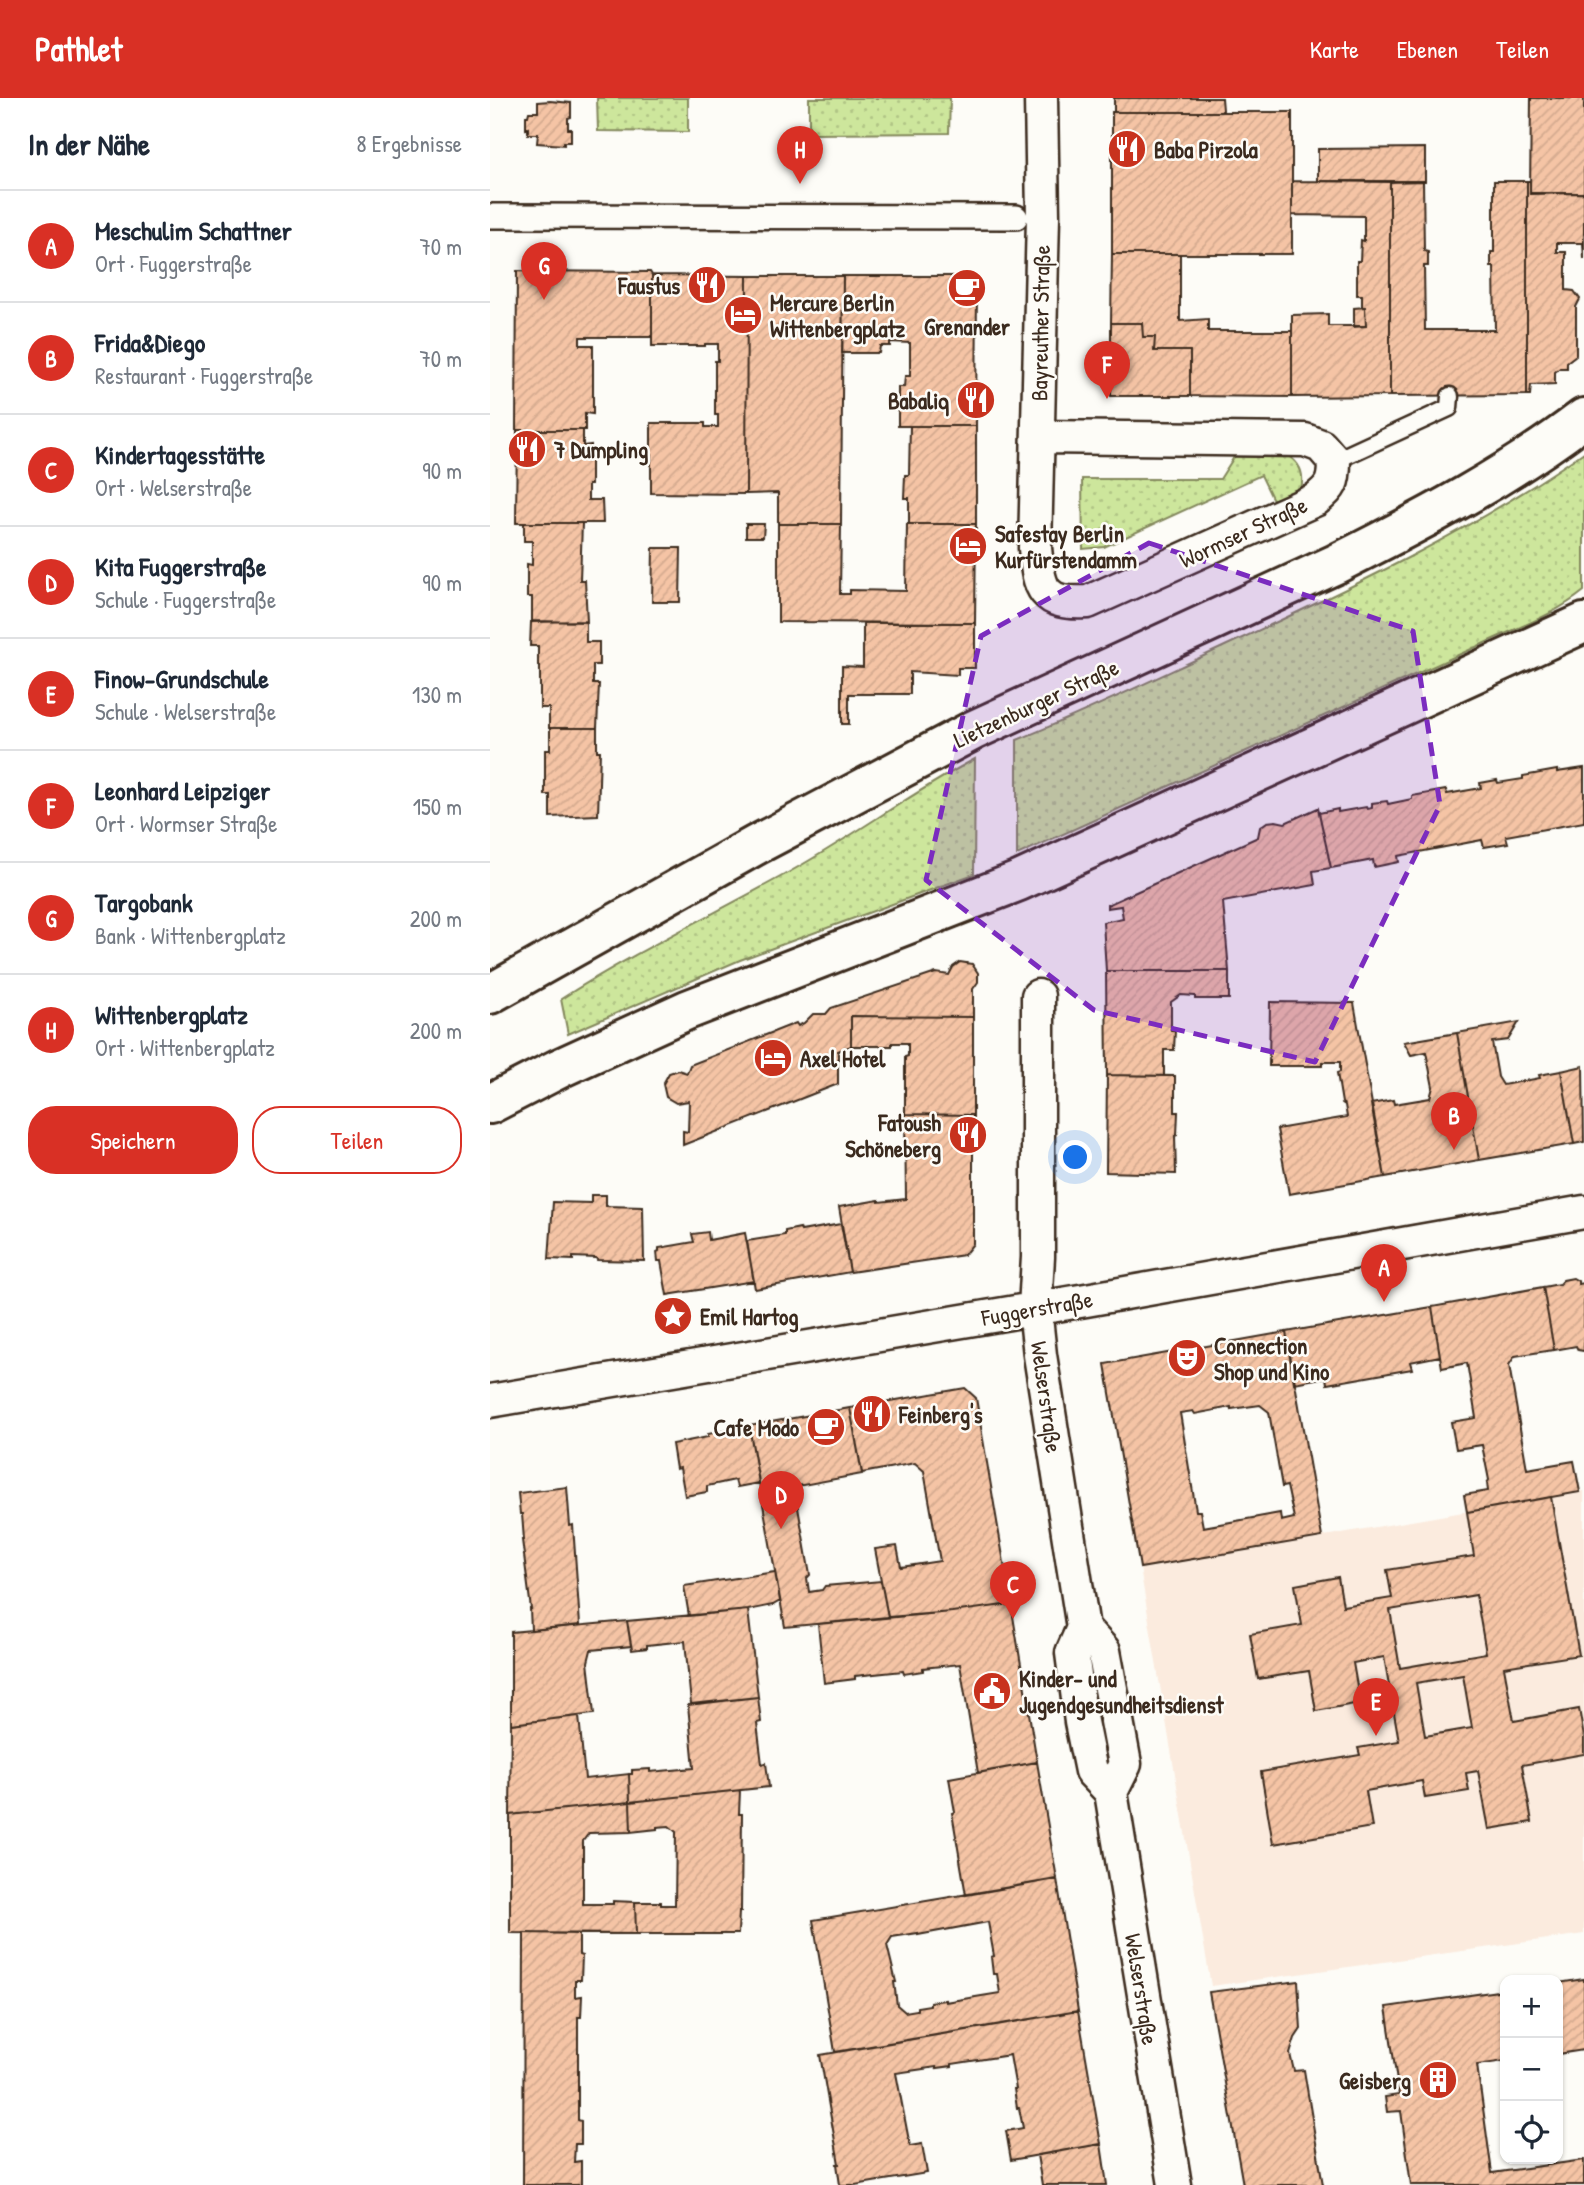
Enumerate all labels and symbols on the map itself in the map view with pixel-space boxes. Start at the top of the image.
pin: H [777,126,823,184]
restaurant icon: Baba Pirzola [1106,128,1148,170]
place label: Baba Pirzola [1154,134,1258,165]
pin: G [521,242,567,300]
street label: Bayreuther Straße [1023,245,1057,401]
restaurant icon: Faustus [686,264,728,306]
cafe icon: Grenander [946,267,988,309]
place label: Faustus [617,270,680,301]
place label: Mercure Berlin Wittenbergplatz [770,287,905,345]
hotel icon: Mercure Berlin Wittenbergplatz [722,294,764,336]
place label: Grenander [924,311,1010,342]
pin: F [1084,341,1130,399]
restaurant icon: Babaliq [955,379,997,421]
place label: Babaliq [888,385,949,417]
restaurant icon: 7 Dumpling [506,428,548,470]
place label: 7 Dumpling [553,434,648,466]
street label: Wormser Straße [1174,489,1312,575]
place label: Safestay Berlin Kurfürstendamm [995,518,1137,575]
hotel icon: Safestay Berlin Kurfürstendamm [947,525,989,567]
street label: Lietzenburger Straße [948,651,1124,755]
hotel icon: Axel Hotel [752,1037,794,1079]
place label: Axel Hotel [800,1043,886,1074]
pin: B [1431,1092,1477,1150]
place label: Fatoush Schöneberg [845,1107,941,1165]
restaurant icon: Fatoush Schöneberg [947,1114,989,1156]
your location [1058,1140,1092,1174]
pin: A [1361,1244,1407,1302]
street label: Fuggerstraße [978,1283,1095,1333]
place icon: Emil Hartog [652,1295,694,1337]
place label: Emil Hartog [700,1301,798,1333]
place label: Connection Shop und Kino [1214,1330,1330,1388]
theatre icon: Connection Shop und Kino [1166,1337,1208,1379]
street label: Welserstraße [1024,1339,1070,1455]
restaurant icon: Feinberg's [851,1393,893,1435]
place label: Feinberg's [898,1399,983,1431]
cafe icon: Cafe Modo [805,1406,847,1448]
place label: Cafe Modo [713,1412,800,1443]
pin: D [758,1471,804,1529]
pin: C [990,1561,1036,1619]
place label: Kinder- und Jugendgesundheitsdienst [1019,1663,1225,1721]
public building icon: Kinder- und Jugendgesundheitsdienst [971,1670,1013,1712]
pin: E [1353,1678,1399,1736]
street label: Welserstraße [1118,1931,1166,2047]
building icon: Geisberg [1417,2059,1459,2101]
place label: Geisberg [1339,2065,1411,2097]

